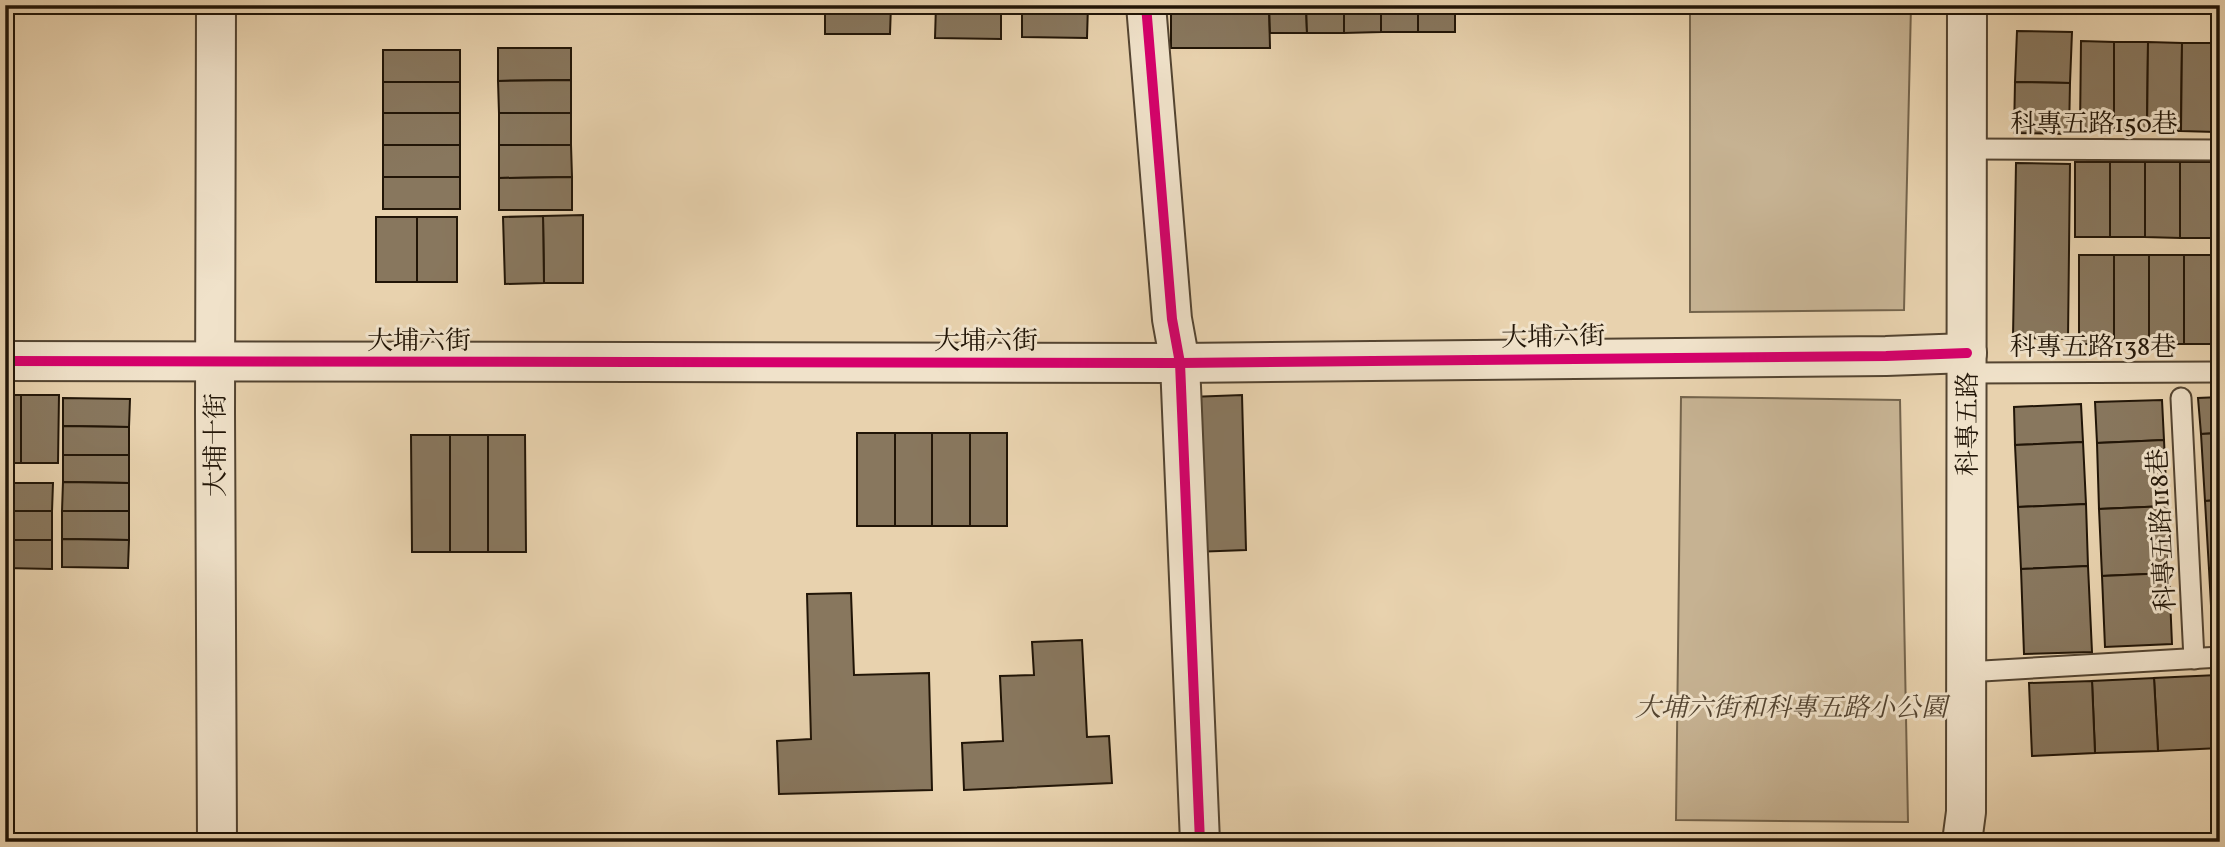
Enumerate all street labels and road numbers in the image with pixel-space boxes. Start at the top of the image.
street label: 科專五路150巷 [2010,107,2178,143]
street label: 大埔六街 [1501,319,1605,357]
street label: 大埔六街 [367,324,471,360]
street label: 大埔六街 [934,324,1038,360]
street label: 科專五路138巷 [2010,330,2176,366]
street label: 科專五路 [1951,372,1987,476]
street label: 大埔十街 [199,393,235,497]
street label: 科專五路118巷 [2141,447,2185,612]

